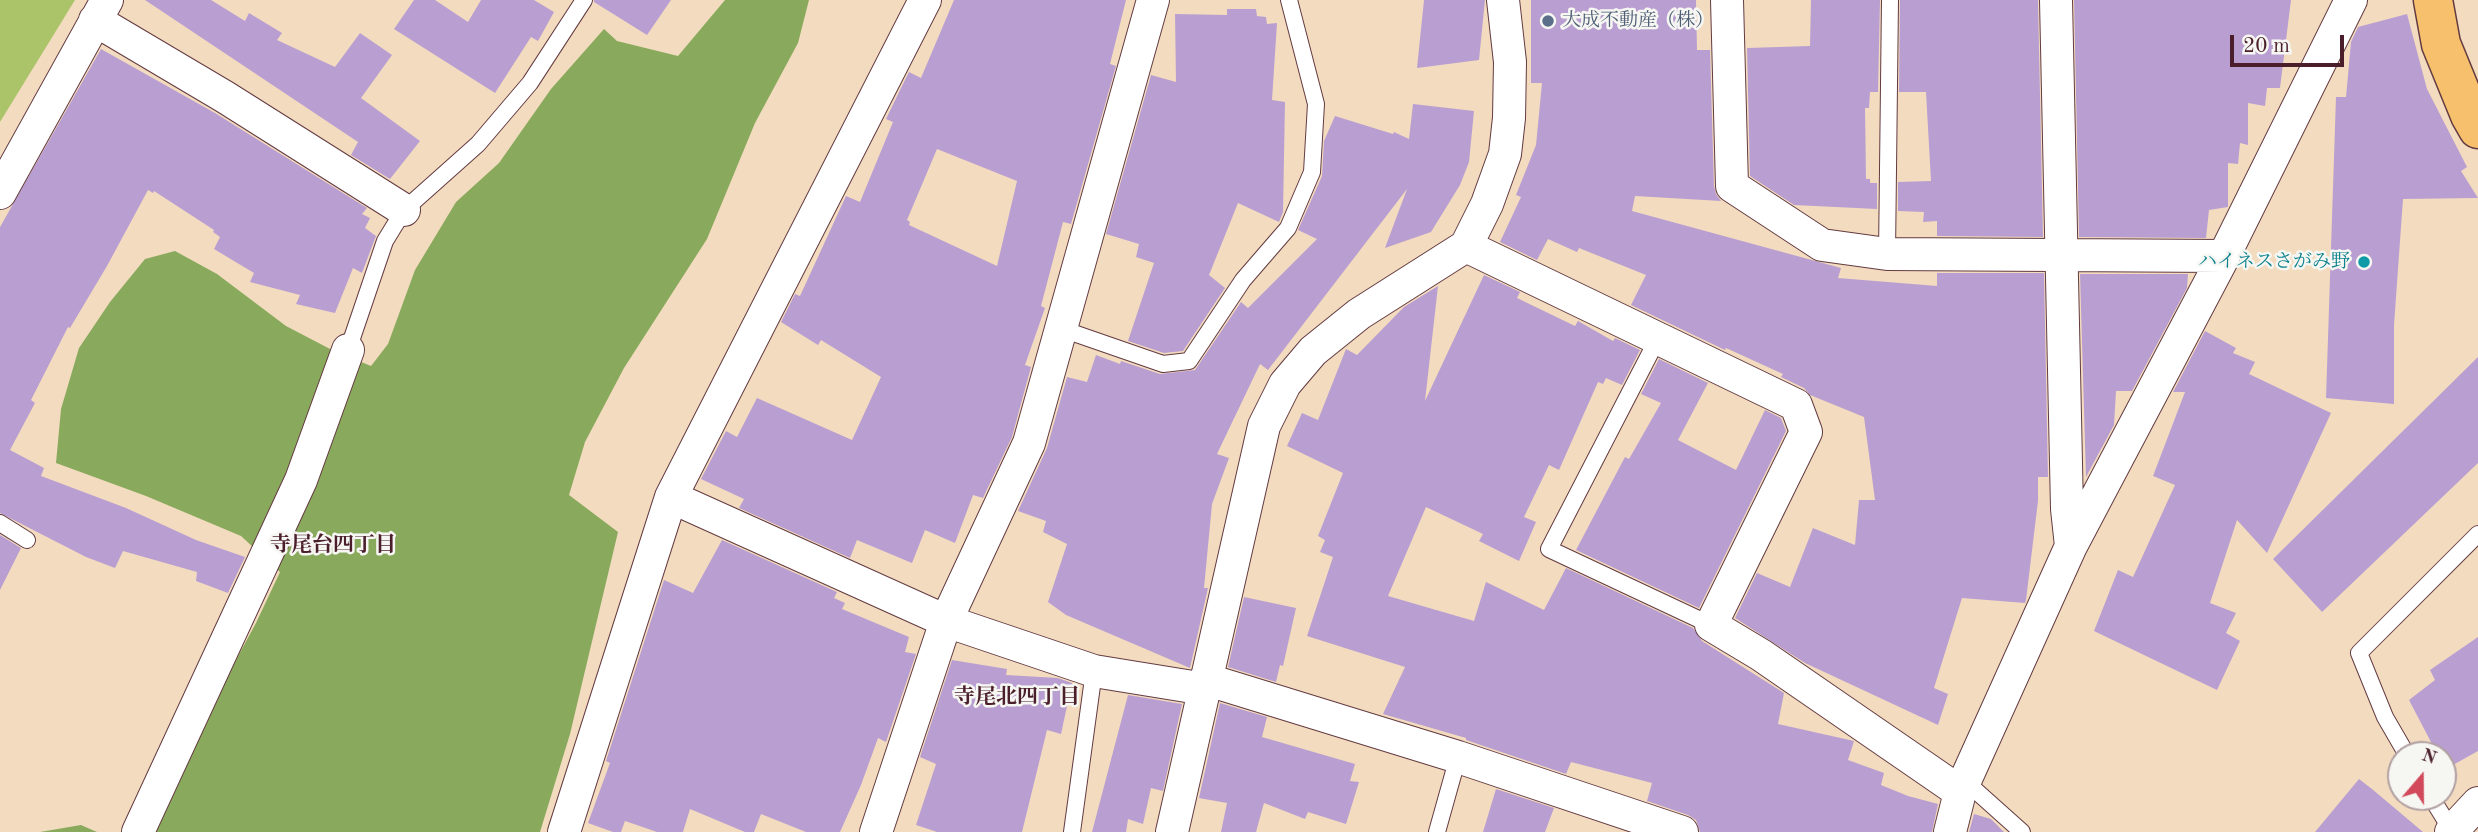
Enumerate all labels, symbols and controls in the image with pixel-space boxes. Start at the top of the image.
place label: 大成不動産（株） [1562,10,1714,32]
marker: 大成不動産（株） [1540,13,1556,29]
scale bar [2233,21,2347,65]
text: 20 m [2243,36,2290,57]
place label: ハイネスさがみ野 [2198,251,2350,273]
marker: ハイネスさがみ野 [2356,254,2372,270]
district label: 寺尾台四丁目 [270,532,396,558]
district label: 寺尾北四丁目 [954,684,1080,710]
north arrow [2387,741,2457,811]
text: N [2419,746,2439,769]

